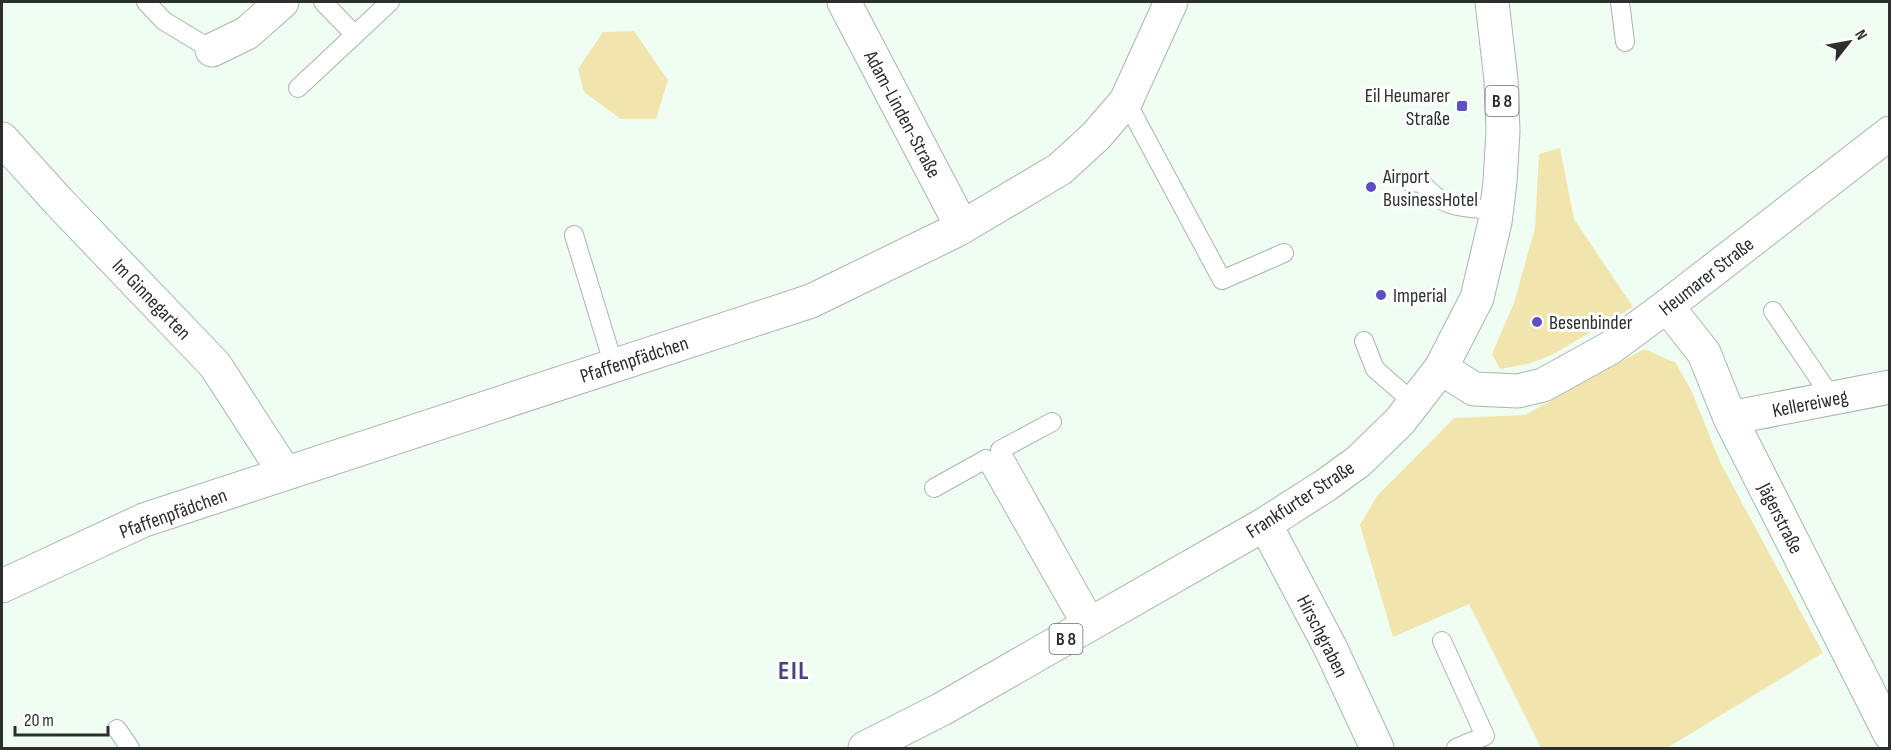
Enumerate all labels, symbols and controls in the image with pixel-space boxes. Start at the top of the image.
north arrow [1819,12,1879,72]
text: N [1850,26,1871,44]
street label: Adam-Linden-Straße [858,46,946,182]
place label: Eil Heumarer Straße [1365,84,1450,131]
road number: B 8 [1486,86,1518,116]
marker: Eil Heumarer Straße [1455,99,1469,113]
place label: Airport BusinessHotel [1382,165,1478,212]
marker: Airport BusinessHotel [1364,180,1378,194]
street label: Heumarer Straße [1654,232,1759,321]
street label: Im Ginnegarten [107,254,196,345]
place label: Imperial [1393,284,1447,308]
marker: Imperial [1374,288,1388,302]
place label: Besenbinder [1549,311,1633,335]
marker: Besenbinder [1530,315,1544,329]
street label: Pfaffenpfädchen [577,331,692,389]
street label: Kellereiweg [1770,385,1850,423]
street label: Frankfurter Straße [1242,456,1359,544]
street label: Jägerstraße [1752,478,1808,558]
street label: Pfaffenpfädchen [116,483,230,544]
street label: Hirschgraben [1291,591,1353,682]
road number: B 8 [1050,624,1082,654]
district label: EIL [778,656,810,687]
scale bar [15,699,108,737]
text: 20 m [24,710,54,731]

